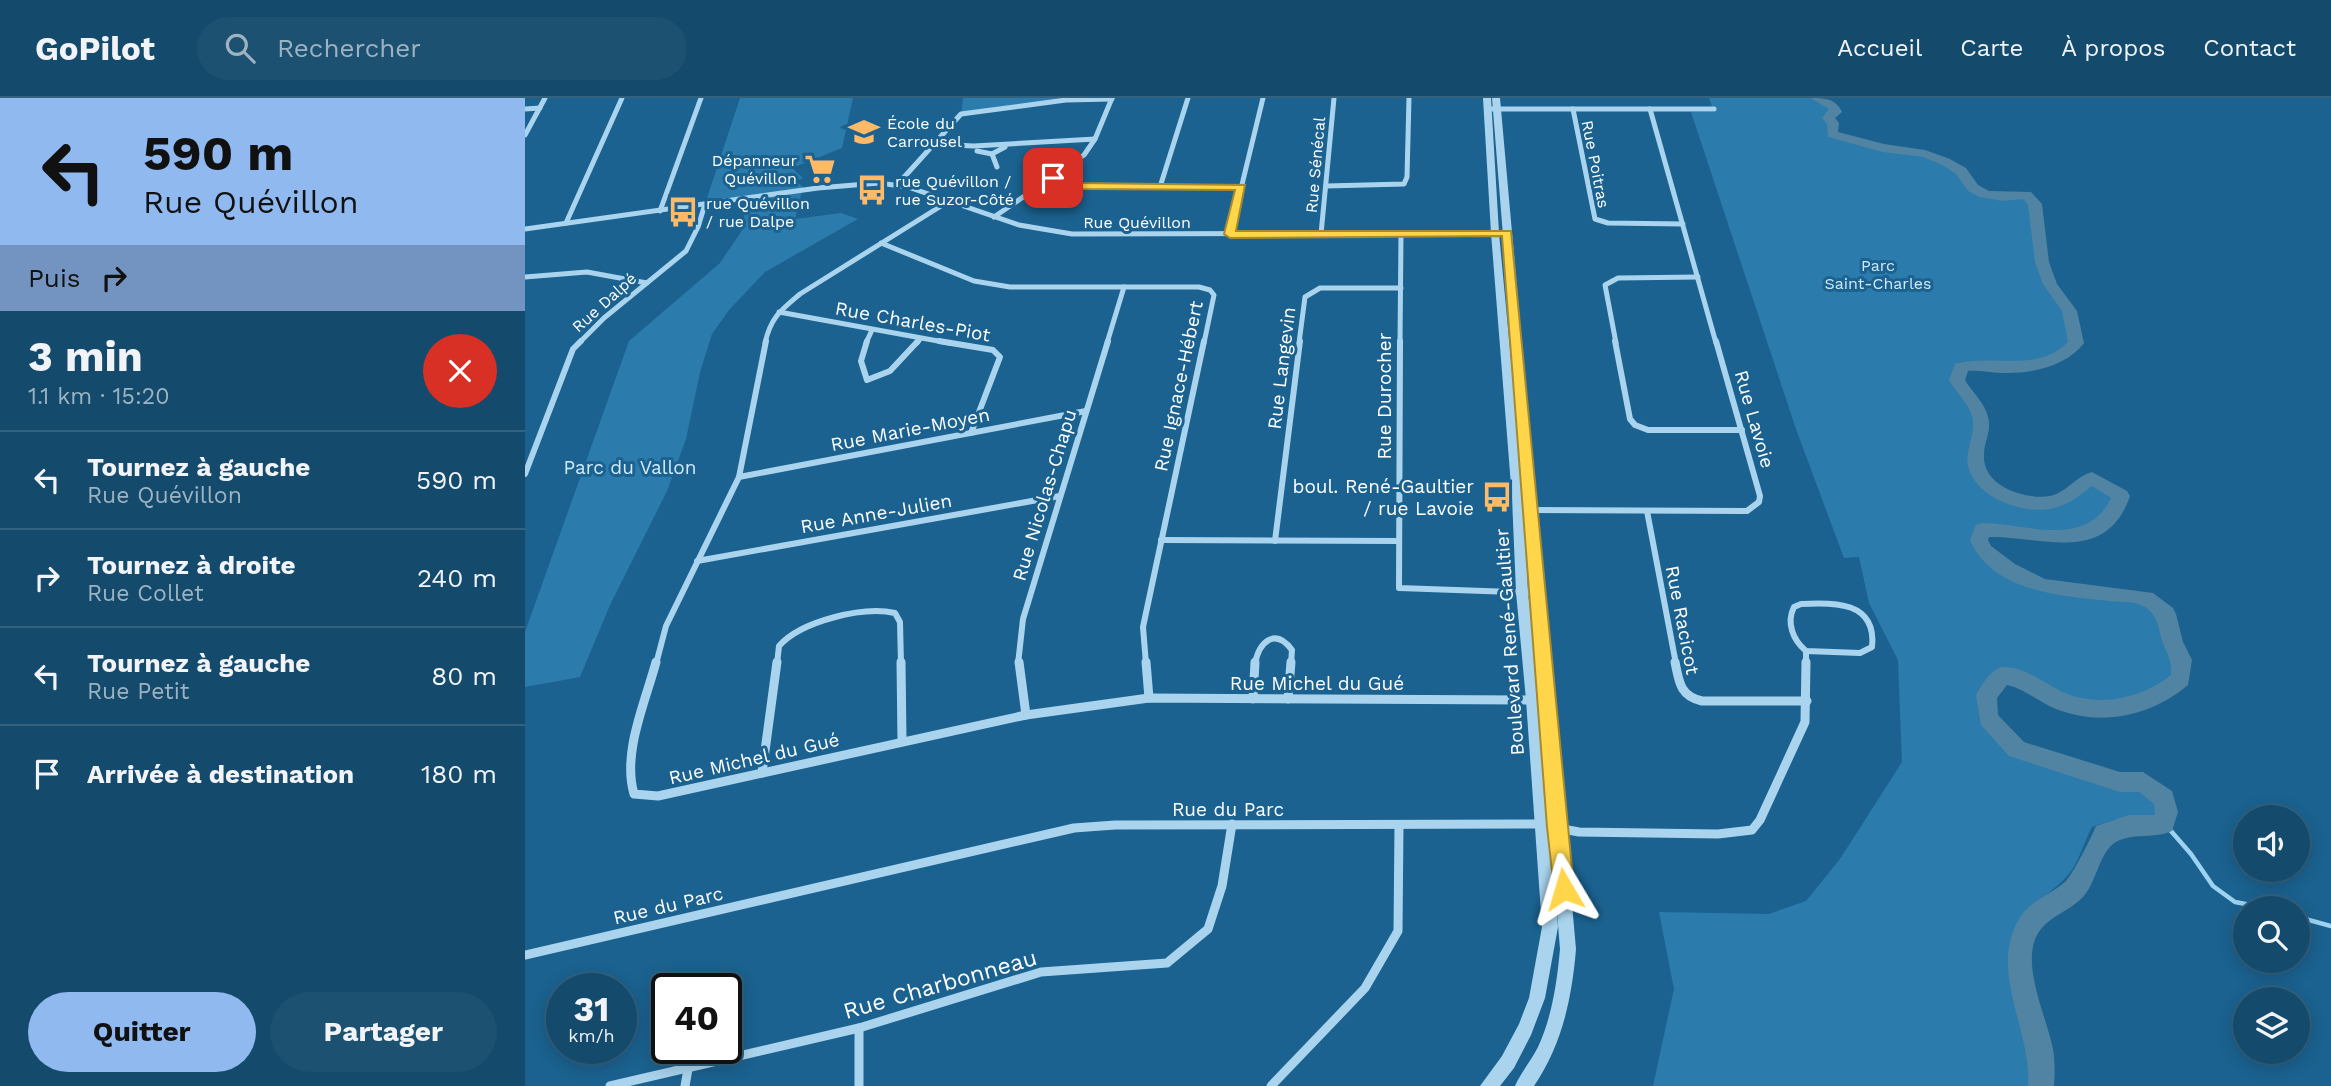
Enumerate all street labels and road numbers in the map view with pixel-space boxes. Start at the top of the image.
street label: Rue Sénécal [1302,116,1329,214]
street label: Rue Poitras [1578,119,1613,210]
street label: Rue Quévillon [1083,213,1191,232]
street label: Rue Dalpé [568,269,640,336]
street label: Rue Charles-Piot [834,297,992,346]
street label: Rue Ignace-Hébert [1149,299,1208,473]
street label: Rue Langevin [1263,306,1300,430]
street label: Rue Durocher [1373,332,1396,459]
street label: Rue Lavoie [1730,368,1779,471]
street label: Rue Marie-Moyen [829,403,992,456]
street label: Rue Nicolas-Chapu [1007,407,1082,584]
street label: Rue Anne-Julien [799,489,954,538]
street label: Boulevard René-Gaultier [1490,528,1529,756]
street label: Rue Racicot [1661,564,1704,677]
street label: Rue Michel du Gué [1230,672,1404,695]
street label: Rue Michel du Gué [667,728,842,789]
street label: Rue du Parc [1172,798,1284,821]
street label: Rue du Parc [611,882,725,929]
street label: Rue Charbonneau [840,944,1040,1025]

